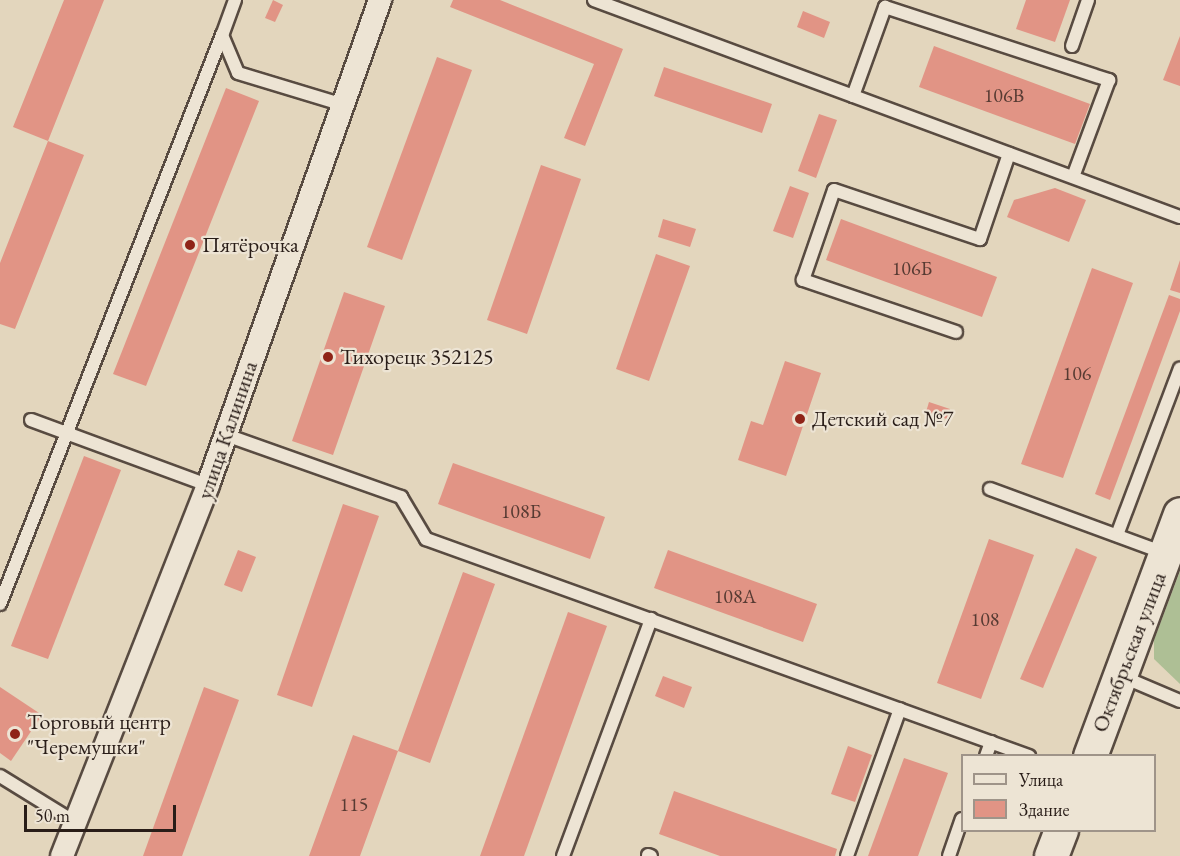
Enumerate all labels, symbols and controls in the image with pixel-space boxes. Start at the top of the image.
house number: 106В [984,83,1024,107]
place label: Пятёрочка [202,232,299,258]
marker: Пятёрочка [183,238,197,252]
house number: 106Б [892,256,932,280]
place label: Тихорецк 352125 [340,344,494,370]
marker: Тихорецк 352125 [321,350,335,364]
street label: улица Калинина [191,357,263,503]
house number: 106 [1063,361,1091,385]
place label: Детский сад №7 [812,406,953,432]
marker: Детский сад №7 [793,412,807,426]
house number: 108Б [501,499,541,523]
street label: Октябрьская улица [1086,568,1172,736]
house number: 108А [714,584,756,608]
house number: 108 [971,607,999,631]
place label: Торговый центр "Черемушки" [27,708,171,760]
marker: Торговый центр "Черемушки" [8,727,22,741]
legend [961,754,1156,832]
text: Улица [1019,768,1063,791]
house number: 115 [340,792,368,816]
scale bar [27,793,178,831]
text: Здание [1019,798,1069,821]
text: 50 m [35,804,70,827]

